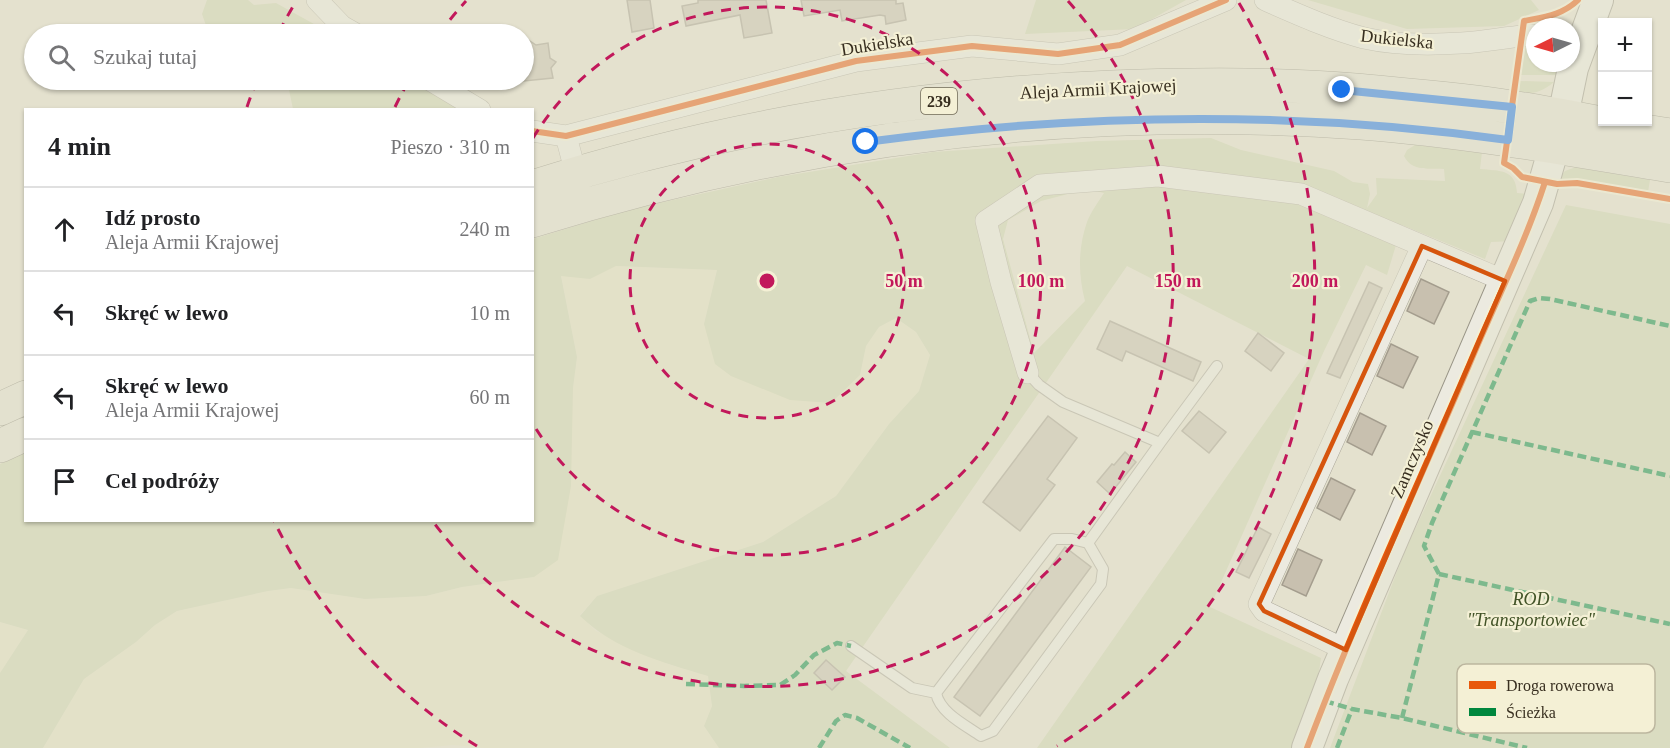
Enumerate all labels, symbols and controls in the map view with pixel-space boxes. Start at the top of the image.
north arrow [1526,18,1580,72]
map controls [1598,18,1652,126]
button: + [1598,18,1652,72]
search box [24,24,534,90]
street label: Dukielska [1360,25,1434,53]
street label: Dukielska [839,28,915,60]
icon: search [45,41,78,74]
text: Szukaj tutaj [93,44,197,69]
button: − [1598,72,1652,126]
street label: Aleja Armii Krajowej [1019,75,1177,103]
route end [1328,76,1354,102]
road number: 239 [921,88,957,114]
route start [852,128,878,154]
text: 4 min [48,132,111,161]
text: Pieszo · 310 m [391,136,510,158]
text: Idź prosto [105,205,201,230]
icon: ahead [48,213,81,246]
text: 240 m [459,218,510,240]
text: Aleja Armii Krajowej [105,231,279,253]
centre of rings [757,271,777,291]
text: 50 m [885,271,923,291]
text: 100 m [1018,271,1064,291]
text: 150 m [1155,271,1201,291]
text: 200 m [1292,271,1338,291]
icon: left [48,297,81,330]
text: Skręć w lewo [105,300,228,325]
text: 10 m [469,302,510,324]
text: Skręć w lewo [105,373,228,398]
icon: left [48,381,81,414]
text: 60 m [469,386,510,408]
text: Aleja Armii Krajowej [105,399,279,421]
street label: Zamczysko [1387,417,1437,501]
icon: arrive [48,465,81,498]
text: Cel podróży [105,468,219,493]
park label: ROD "Transportowiec" [1467,589,1596,630]
legend [1457,664,1655,733]
text: Droga rowerowa [1506,677,1614,695]
text: Ścieżka [1506,703,1556,721]

